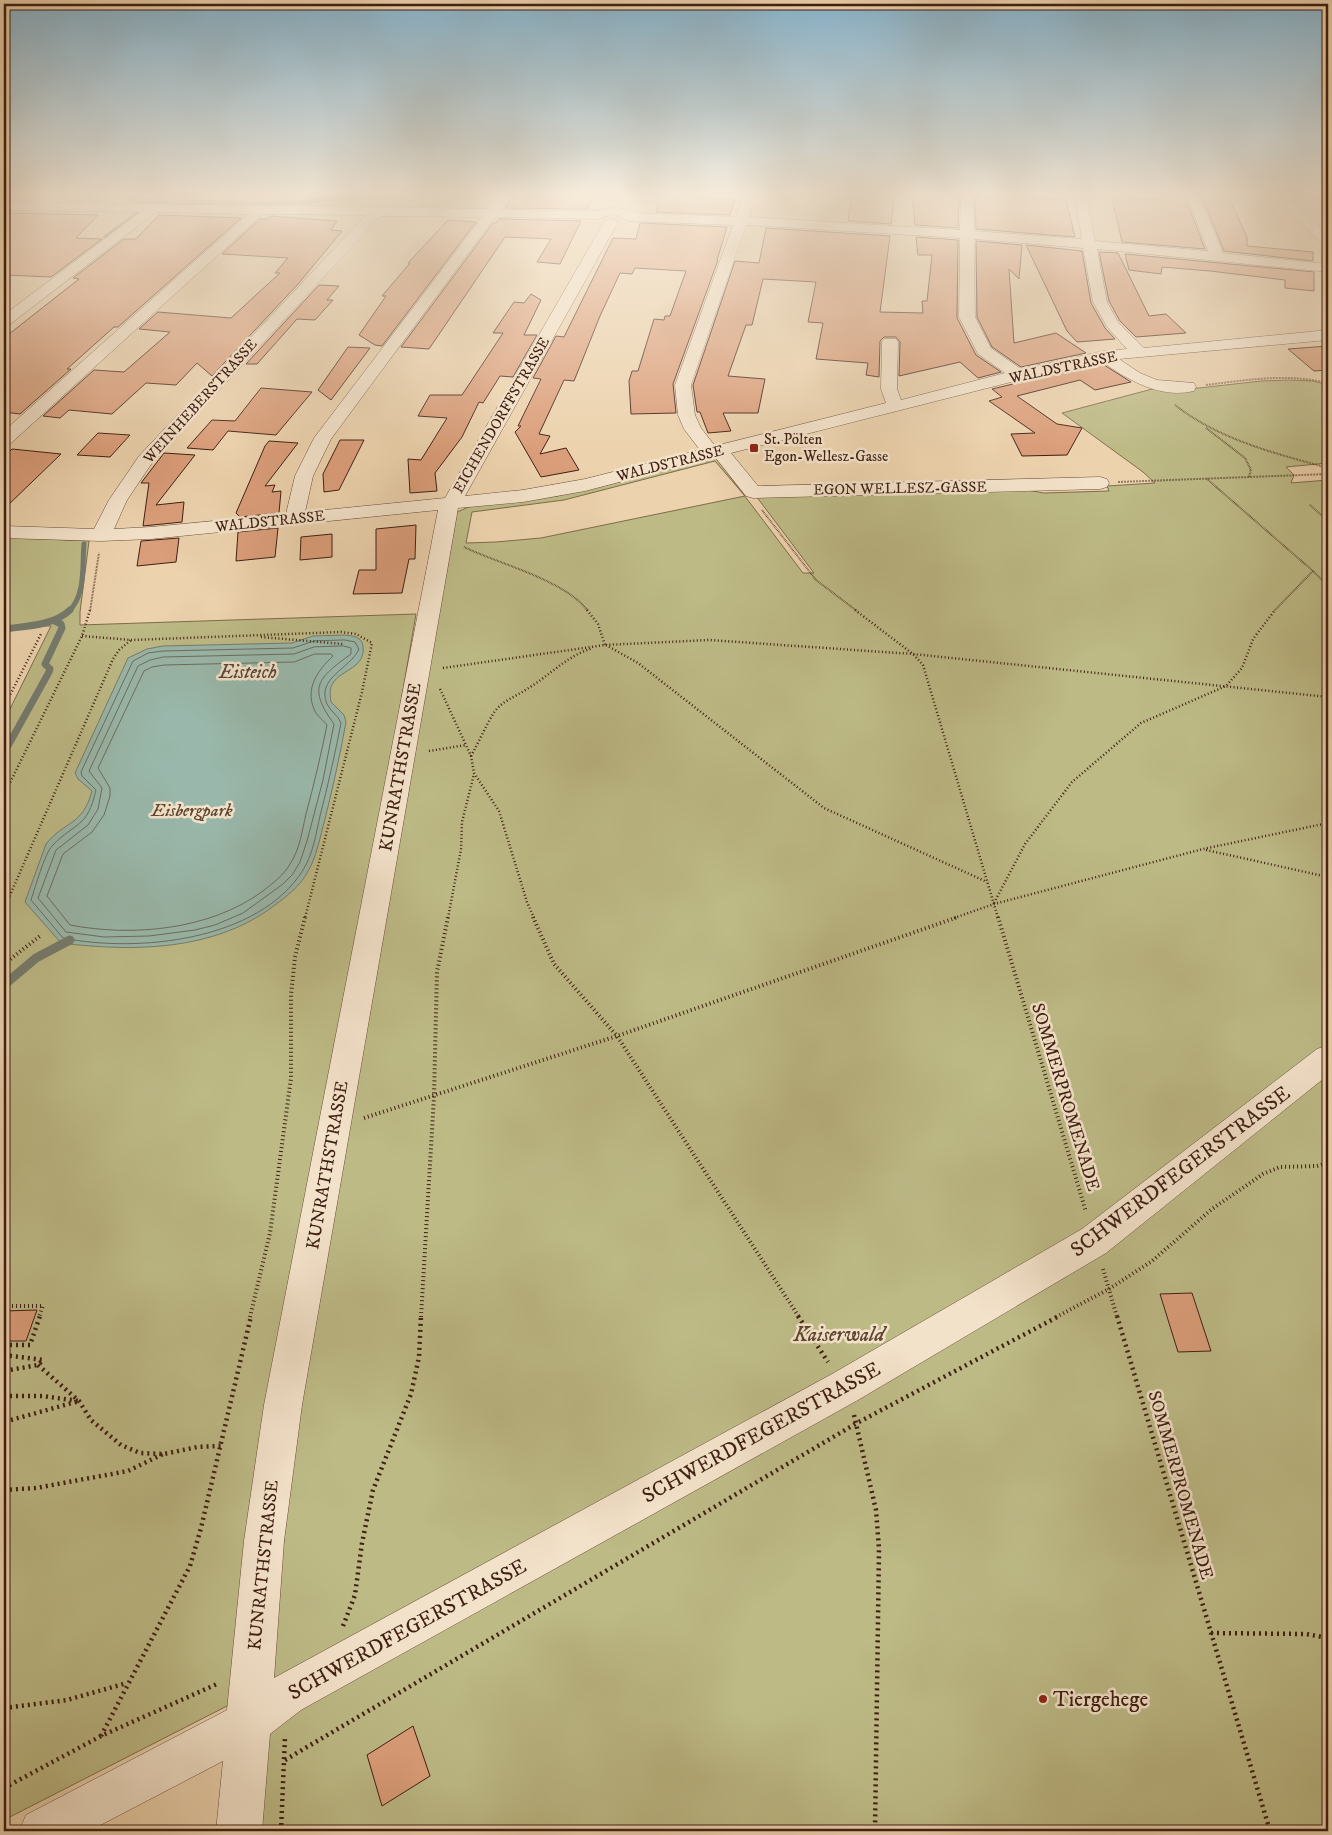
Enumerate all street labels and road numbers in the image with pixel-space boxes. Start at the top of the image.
street label: EICHENDORFFSTRASSE [449,333,554,497]
street label: WEINHEBERSTRASSE [139,335,262,468]
street label: WALDSTRASSE [1006,347,1119,388]
street label: WALDSTRASSE [614,441,726,486]
street label: EGON WELLESZ-GASSE [813,477,987,500]
street label: WALDSTRASSE [213,506,326,537]
street label: KUNRATHSTRASSE [375,681,427,853]
street label: SOMMERPROMENADE [1026,1001,1104,1194]
street label: KUNRATHSTRASSE [302,1079,354,1251]
street label: SCHWERDFEGERSTRASSE [1066,1081,1296,1263]
street label: SCHWERDFEGERSTRASSE [638,1356,885,1509]
street label: SOMMERPROMENADE [1143,1388,1218,1583]
street label: KUNRATHSTRASSE [244,1479,284,1651]
street label: SCHWERDFEGERSTRASSE [284,1553,531,1706]

